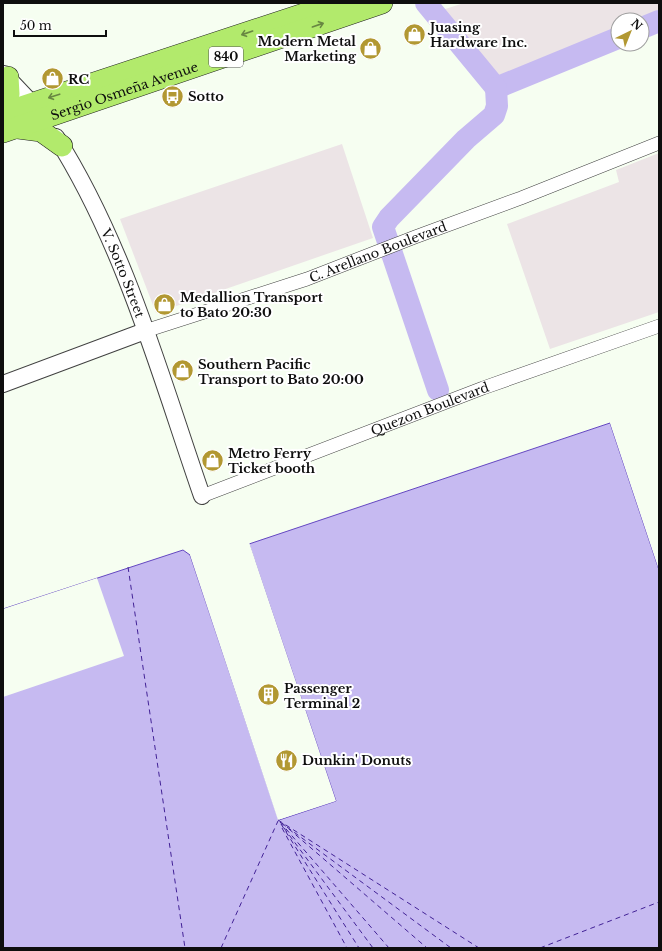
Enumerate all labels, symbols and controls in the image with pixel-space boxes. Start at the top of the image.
scale bar [14,12,106,38]
north arrow [610,12,650,52]
text: N [628,16,646,34]
text: 50 m [20,18,52,33]
place label: Juasing Hardware Inc. [427,19,527,51]
one-way arrow [312,21,324,29]
shop icon: Juasing Hardware Inc. [402,21,428,47]
one-way arrow [241,30,253,38]
place label: Modern Metal Marketing [258,33,357,65]
shop icon: Modern Metal Marketing [358,35,384,61]
road number: 840 [209,47,243,67]
street label: Sergio Osmeña Avenue [48,58,200,124]
shop icon: RC [40,66,66,92]
place label: RC [68,71,89,88]
bus stop icon: Sotto [159,83,185,109]
place label: Sotto [188,88,224,105]
one-way arrow [48,93,61,100]
street label: C. Arellano Boulevard [307,218,449,286]
street label: V. Sotto Street [97,225,148,320]
place label: Medallion Transport to Bato 20:30 [180,289,323,321]
shop icon: Medallion Transport to Bato 20:30 [151,291,177,317]
place label: Southern Pacific Transport to Bato 20:00 [198,356,364,388]
shop icon: Southern Pacific Transport to Bato 20:00 [170,358,196,384]
street label: Quezon Boulevard [368,378,492,439]
place label: Metro Ferry Ticket booth [228,445,316,477]
shop icon: Metro Ferry Ticket booth [199,447,225,473]
place label: Passenger Terminal 2 [284,680,360,712]
building icon: Passenger Terminal 2 [255,682,281,708]
restaurant icon: Dunkin' Donuts [273,747,299,773]
place label: Dunkin' Donuts [302,752,411,769]

